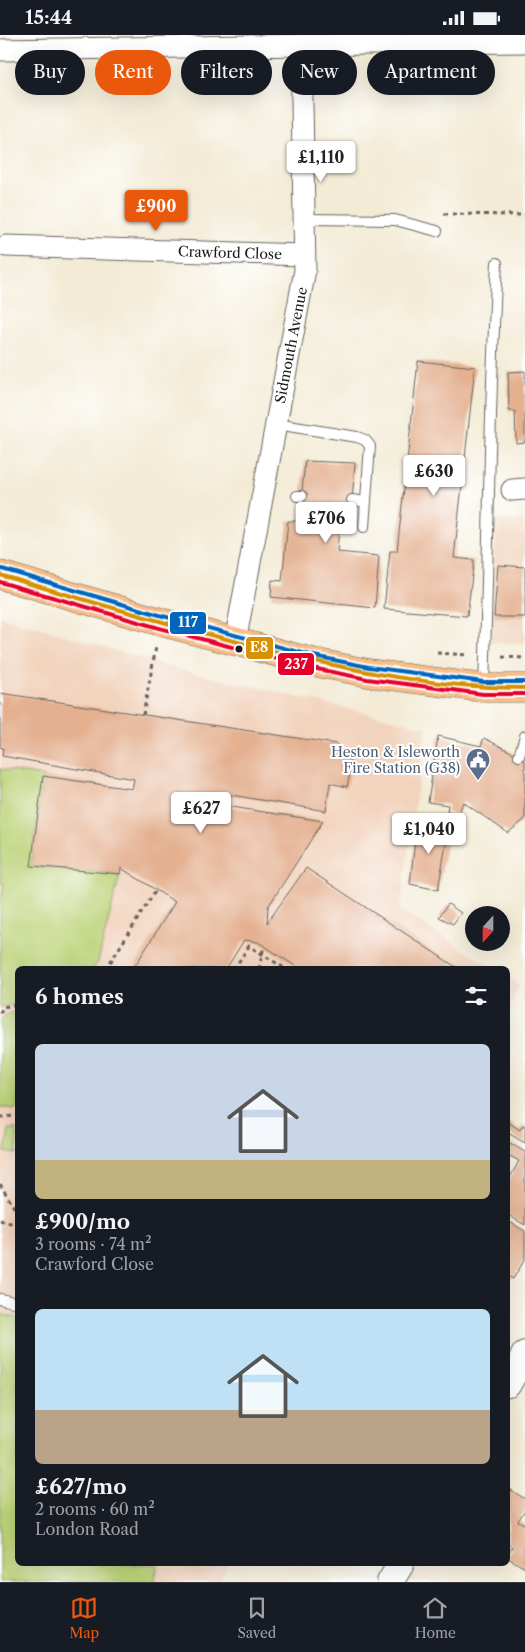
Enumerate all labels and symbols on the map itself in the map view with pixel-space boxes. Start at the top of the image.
pin: £1,110 [280,141,362,183]
pin: £900 [126,189,186,232]
street label: Crawford Close [178,242,282,263]
street label: Sidmouth Avenue [271,285,311,405]
pin: £630 [404,455,464,497]
pin: £706 [296,501,356,544]
line badge: 117 [169,611,207,635]
text: 117 [178,613,199,631]
line badge: E8 [245,636,274,660]
text: E8 [250,638,268,656]
unlabelled marker [234,644,244,654]
line badge: 237 [277,652,315,676]
text: 237 [284,655,308,673]
place label: Heston & Isleworth Fire Station (G38) [331,743,460,777]
public building icon: Heston & Isleworth Fire Station (G38) [465,747,491,781]
pin: £627 [171,791,231,834]
pin: £1,040 [388,813,470,855]
north arrow [465,906,510,951]

